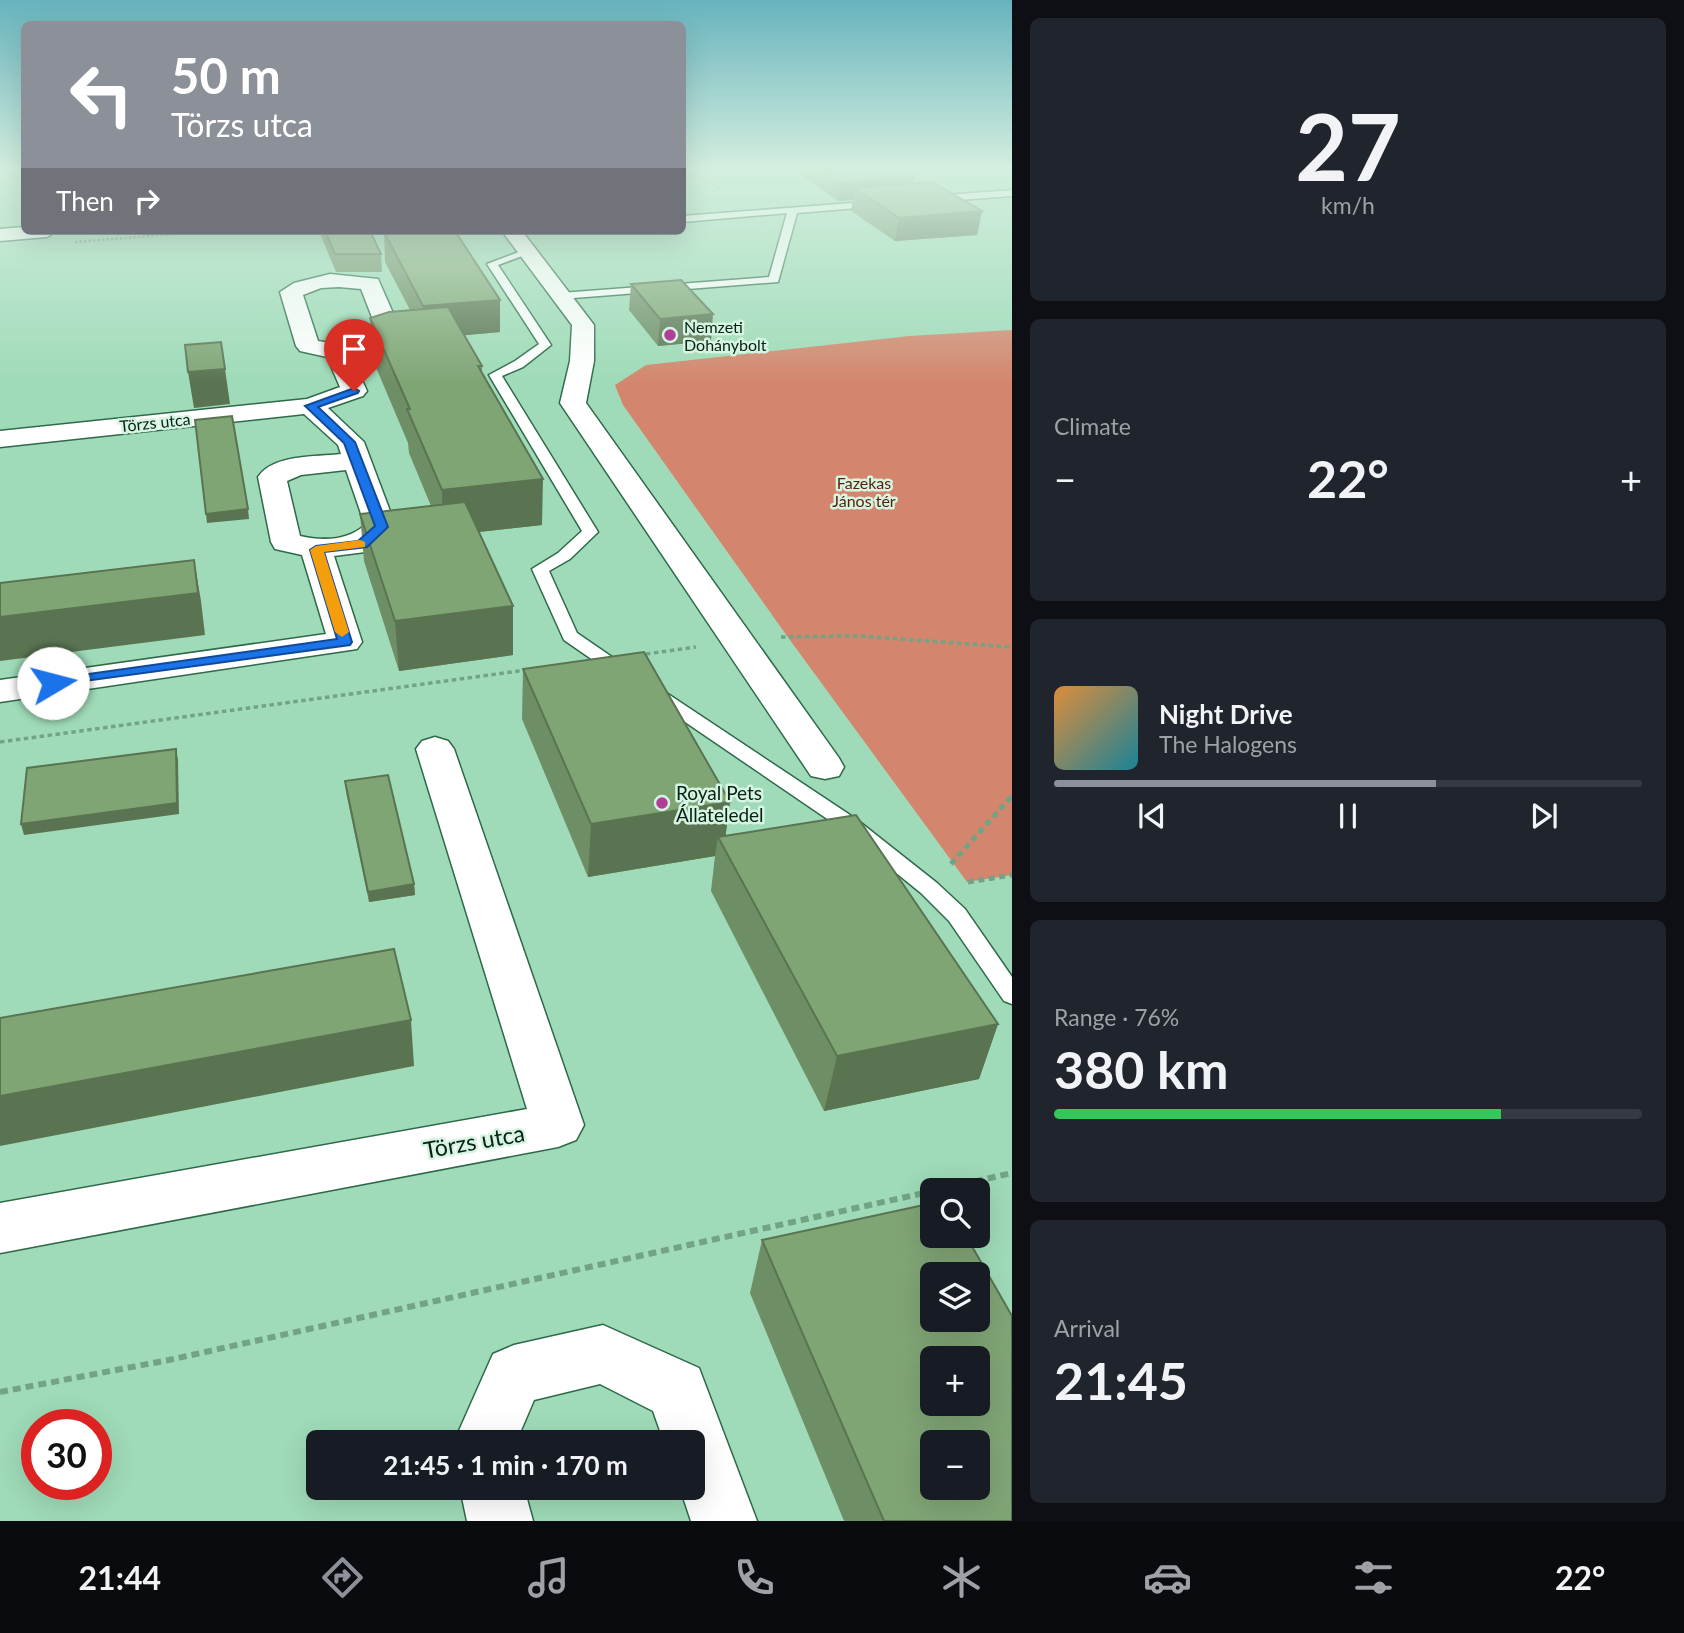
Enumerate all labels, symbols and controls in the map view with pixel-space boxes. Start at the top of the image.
text: 50 m [171,46,281,104]
icon: left [56,49,147,140]
text: 27 [1295,91,1401,200]
text: Törzs utca [171,105,313,144]
icon: right [128,182,166,220]
text: Then [56,185,114,217]
text: km/h [1321,191,1375,219]
place label: Nemzeti Dohánybolt [684,317,767,354]
pin [324,319,384,391]
marker: Nemzeti Dohánybolt [662,327,678,343]
icon: arrive [335,330,373,368]
street label: Törzs utca [119,409,191,435]
text: Climate [1054,412,1131,440]
text: 22° [1307,447,1389,509]
text: − [1054,456,1076,502]
text: + [1620,456,1642,502]
park label: Fazekas János tér [832,473,896,510]
position arrow [16,646,90,720]
text: Night Drive [1159,698,1293,730]
text: The Halogens [1159,730,1297,758]
place label: Royal Pets Állateledel [676,781,764,826]
marker: Royal Pets Állateledel [654,795,670,811]
icon: previous [1133,797,1171,835]
icon: pause [1329,797,1367,835]
icon: next [1525,797,1563,835]
text: Range · 76% [1054,1003,1179,1031]
text: 380 km [1054,1038,1228,1100]
street label: Törzs utca [421,1118,527,1164]
map controls [920,1178,990,1500]
button: search [920,1178,990,1248]
button: layers [920,1262,990,1332]
text: Arrival [1054,1314,1120,1342]
button: + [920,1346,990,1416]
text: 21:45 [1054,1349,1188,1411]
speed limit sign: 30 [21,1409,112,1500]
button: − [920,1430,990,1500]
text: 21:45 · 1 min · 170 m [383,1449,628,1481]
icon: directions [318,1553,367,1602]
icon: music [524,1553,573,1602]
icon: phone [730,1553,779,1602]
icon: climate [937,1553,986,1602]
icon: car [1143,1553,1192,1602]
icon: filters [1349,1553,1398,1602]
text: 21:44 [79,1558,161,1597]
text: 22° [1555,1558,1605,1597]

